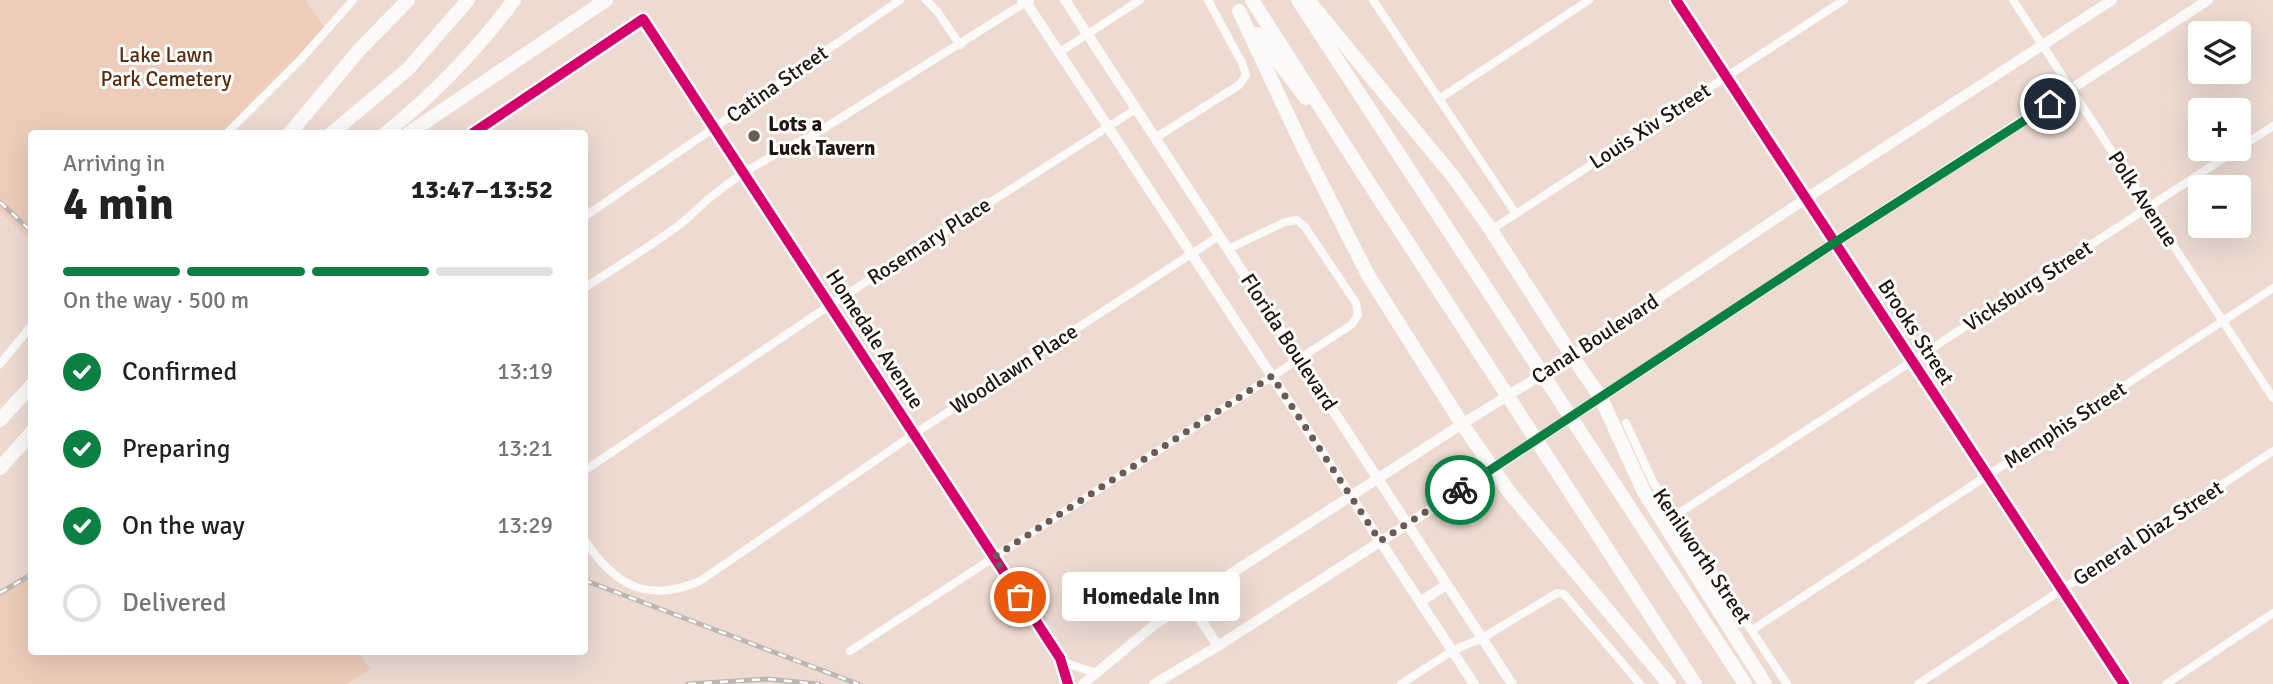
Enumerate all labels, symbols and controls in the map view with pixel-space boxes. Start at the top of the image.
map controls [2188,21,2251,238]
button: layers [2188,21,2251,84]
street label: Catina Street [721,40,833,128]
park label: Lake Lawn Park Cemetery [100,42,232,92]
pin [2020,74,2080,134]
street label: Louis Xiv Street [1585,77,1715,175]
icon: home [2031,85,2069,123]
button: + [2188,98,2251,161]
place label: Lots a Luck Tavern [768,111,876,161]
marker: Lots a Luck Tavern [746,128,762,144]
street label: Polk Avenue [2102,146,2184,252]
text: Arriving in [63,149,165,178]
text: 13:47–13:52 [411,174,553,206]
button: − [2188,175,2251,238]
text: 4 min [63,176,174,232]
street label: Rosemary Place [862,191,996,291]
street label: Vicksburg Street [1959,235,2097,337]
street label: Homedale Avenue [820,264,930,414]
street label: Florida Boulevard [1235,269,1343,415]
street label: Brooks Street [1872,274,1960,390]
text: On the way · 500 m [63,286,249,315]
street label: Canal Boulevard [1527,288,1663,390]
street label: Woodlawn Place [945,318,1083,420]
icon: check [63,353,101,391]
text: Confirmed [122,356,237,388]
text: 13:19 [497,357,553,386]
street label: Memphis Street [1999,376,2131,474]
icon: check [63,430,101,468]
text: Preparing [122,433,230,465]
text: 13:21 [497,434,553,463]
courier [1425,455,1495,525]
icon: bike [1441,471,1479,509]
street label: General Diaz Street [2068,475,2228,591]
street label: Kenilworth Street [1647,483,1757,629]
icon: check [63,507,101,545]
text: On the way [122,510,245,542]
text: 13:29 [497,511,553,540]
pin [990,567,1050,627]
callout: Homedale Inn [1062,572,1240,622]
icon: bag [1001,578,1039,616]
text: Homedale Inn [1082,582,1220,611]
text: Delivered [122,587,227,619]

